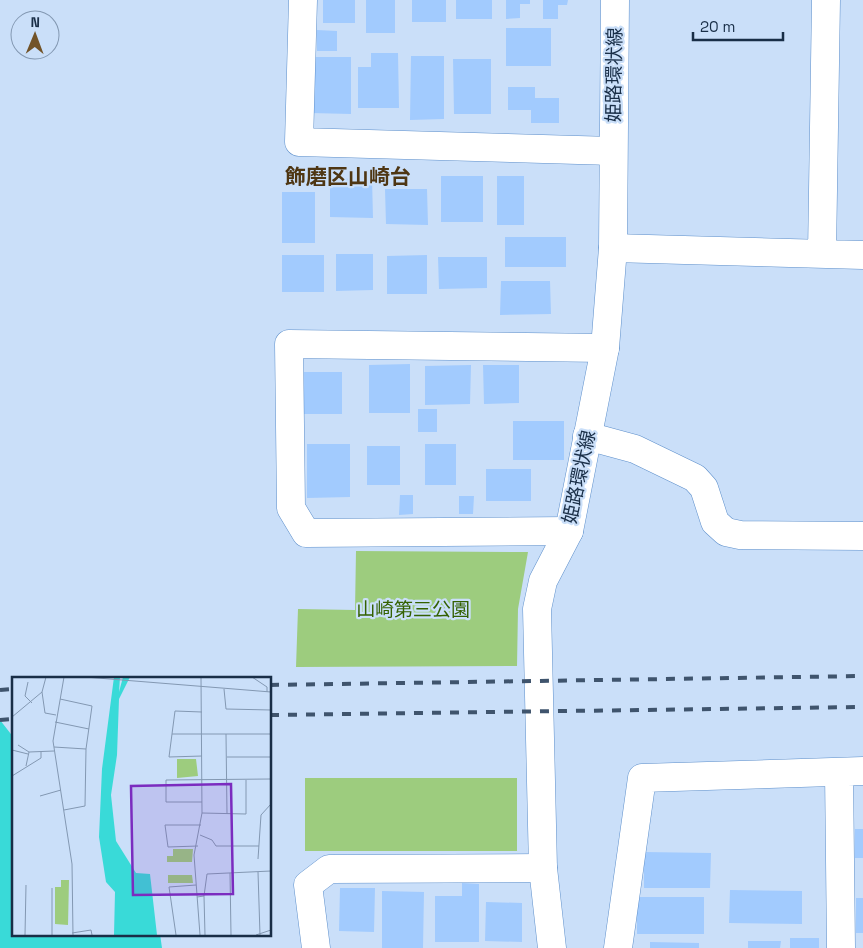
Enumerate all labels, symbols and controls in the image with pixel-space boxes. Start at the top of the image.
north arrow [10,10,60,60]
scale bar [693,10,783,42]
text: N [30,13,40,31]
text: 20 m [700,17,735,36]
street label: 姫路環状線 [601,27,627,123]
district label: 飾磨区山崎台 [285,163,411,190]
street label: 姫路環状線 [557,428,601,526]
park label: 山崎第三公園 [356,597,470,622]
inset map [12,677,271,936]

